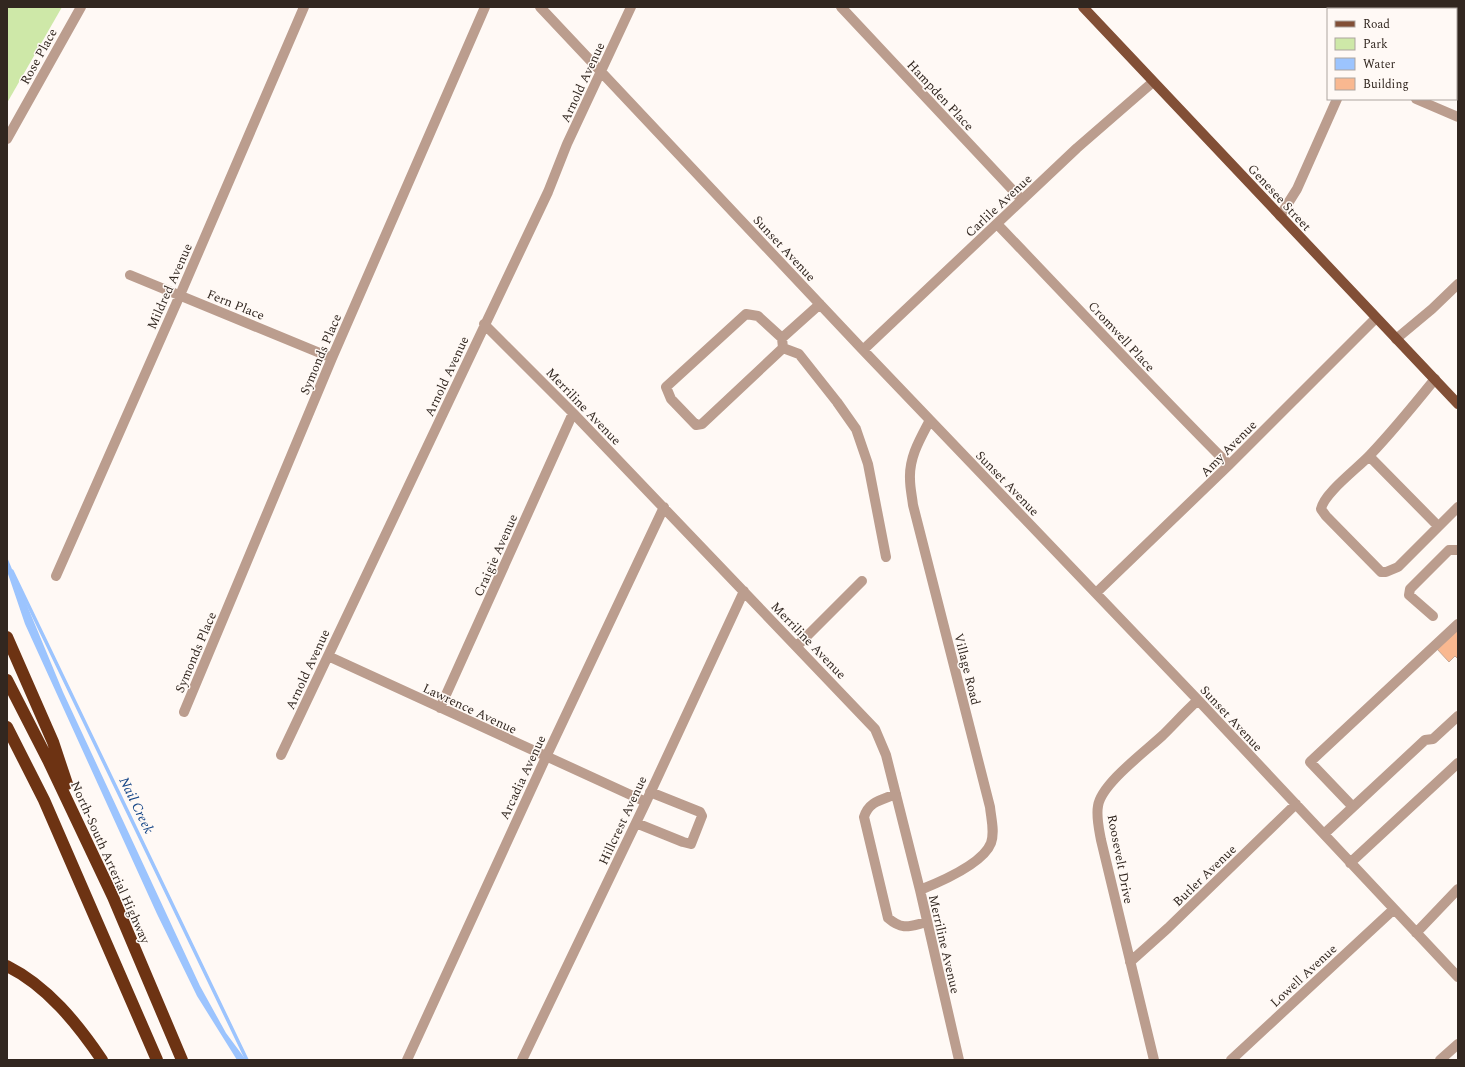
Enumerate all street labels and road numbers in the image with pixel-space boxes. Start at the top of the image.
street label: Rose Place [15,25,63,88]
street label: Arnold Avenue [556,39,610,126]
street label: Hampden Place [902,56,979,136]
street label: Genesee Street [1243,160,1316,236]
street label: Carlile Avenue [961,169,1037,242]
street label: Sunset Avenue [748,211,820,286]
street label: Mildred Avenue [142,240,198,333]
street label: Fern Place [204,284,268,326]
street label: Cromwell Place [1083,297,1159,377]
street label: Symonds Place [295,311,347,398]
street label: Arnold Avenue [420,333,474,420]
street label: Merriline Avenue [541,363,626,450]
street label: Amy Avenue [1196,416,1262,482]
street label: Sunset Avenue [971,446,1044,521]
street label: Craigie Avenue [469,511,523,600]
street label: Merriline Avenue [766,597,851,684]
street label: Symonds Place [170,609,222,696]
street label: Arnold Avenue [281,626,335,713]
street label: Village Road [948,631,986,707]
street label: Lawrence Avenue [419,678,520,740]
street label: Sunset Avenue [1195,681,1267,756]
street label: Arcadia Avenue [495,732,551,823]
street label: Hillcrest Avenue [594,773,652,868]
street label: North-South Arterial Highway [65,778,155,948]
street label: Roosevelt Drive [1102,813,1138,906]
street label: Butler Avenue [1168,840,1241,911]
street label: Merriline Avenue [923,893,965,996]
street label: Lowell Avenue [1266,939,1342,1012]

